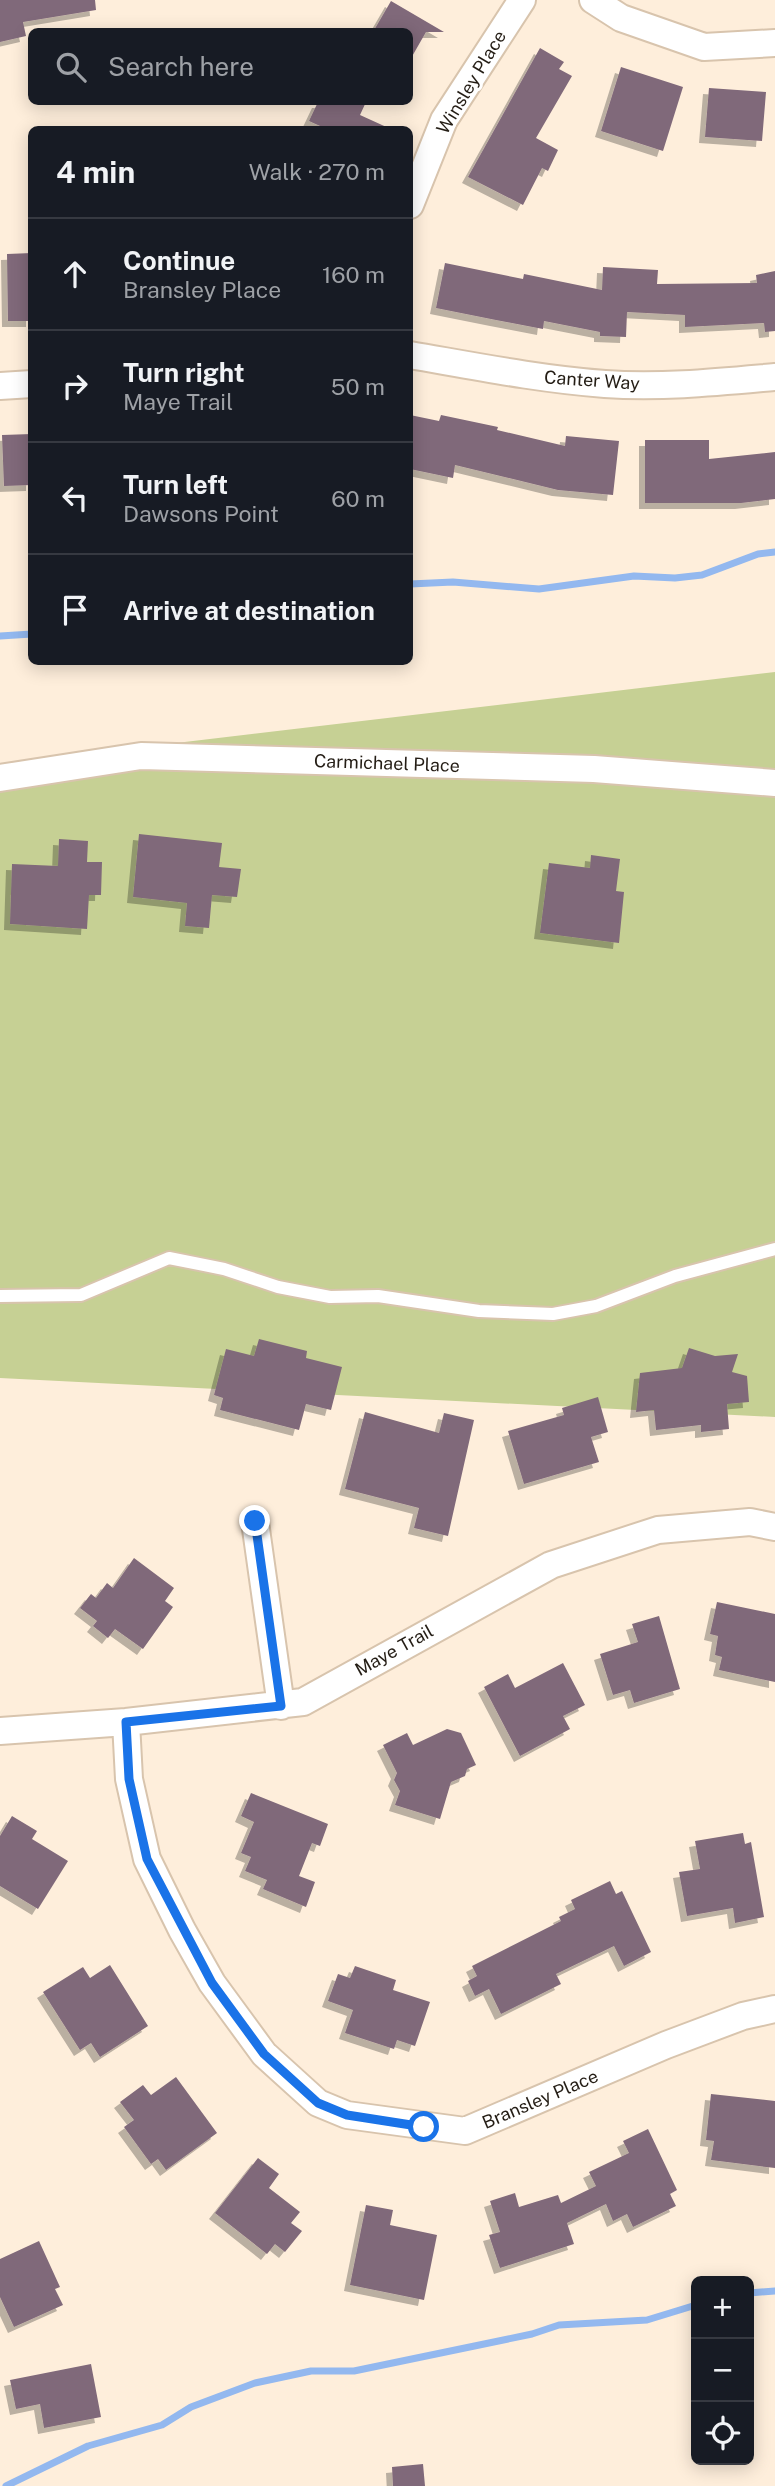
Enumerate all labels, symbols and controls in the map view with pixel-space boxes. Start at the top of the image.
street label: Winsley Place [432,27,510,137]
search box [28,28,413,105]
icon: search [52,48,90,86]
text: Search here [108,51,254,82]
text: 4 min [56,154,135,190]
text: Walk · 270 m [249,158,385,185]
text: Continue [123,245,235,276]
icon: ahead [56,255,94,293]
text: 160 m [322,261,385,288]
text: Bransley Place [123,276,281,303]
text: Turn right [123,357,245,388]
street label: Canter Way [543,366,641,394]
icon: right [56,367,94,405]
text: 50 m [331,373,385,400]
text: Maye Trail [123,388,233,415]
text: Turn left [123,469,228,500]
icon: left [56,479,94,517]
text: 60 m [331,485,385,512]
text: Dawsons Point [123,500,279,527]
icon: arrive [56,591,94,629]
text: Arrive at destination [123,595,375,626]
street label: Carmichael Place [314,750,460,776]
route end [239,1505,270,1536]
street label: Maye Trail [351,1620,437,1680]
street label: Bransley Place [479,2065,601,2133]
route start [408,2111,439,2142]
map controls [691,2276,754,2465]
button: + [691,2276,754,2339]
button: − [691,2339,754,2402]
button: locate [691,2402,754,2465]

